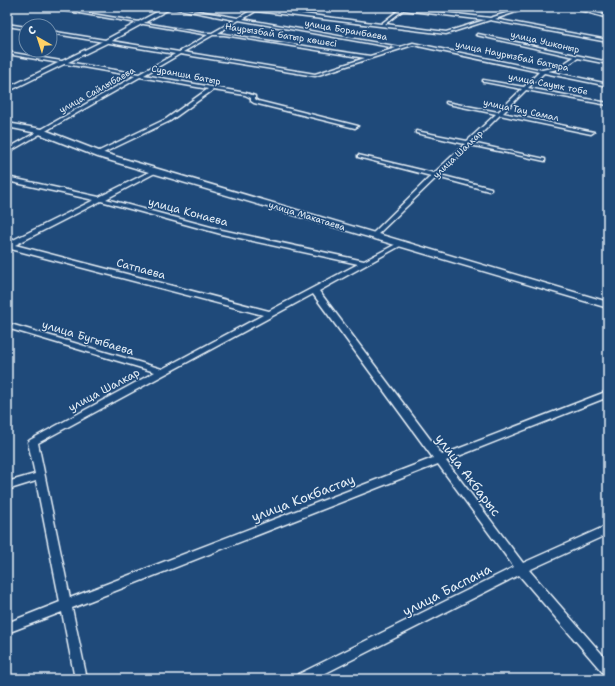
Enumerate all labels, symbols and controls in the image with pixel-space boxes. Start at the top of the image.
street label: улица Боранбаева [304,17,389,43]
north arrow [18,18,58,58]
street label: Наурызбай батыр көшесі [224,20,338,50]
text: С [25,23,40,39]
street label: улица Ушконыр [509,28,581,56]
street label: улица Наурызбай батыра [454,38,570,74]
street label: Суранши батыр [150,62,222,88]
street label: улица Сайлыбаева [57,64,137,116]
street label: улица Сауык тобе [507,70,589,98]
street label: улица Тау Самал [482,96,560,124]
street label: улица Шалкар [431,127,485,181]
street label: улица Конаева [146,194,230,230]
street label: улица Макатаева [267,199,347,234]
street label: Сатпаева [115,255,167,283]
street label: улица Бугыбаева [40,317,136,359]
street label: улица Шалкар [66,365,142,415]
street label: улица Акбарыс [431,430,505,520]
street label: улица Кокбастау [249,470,357,526]
street label: улица Баспана [400,560,494,620]

